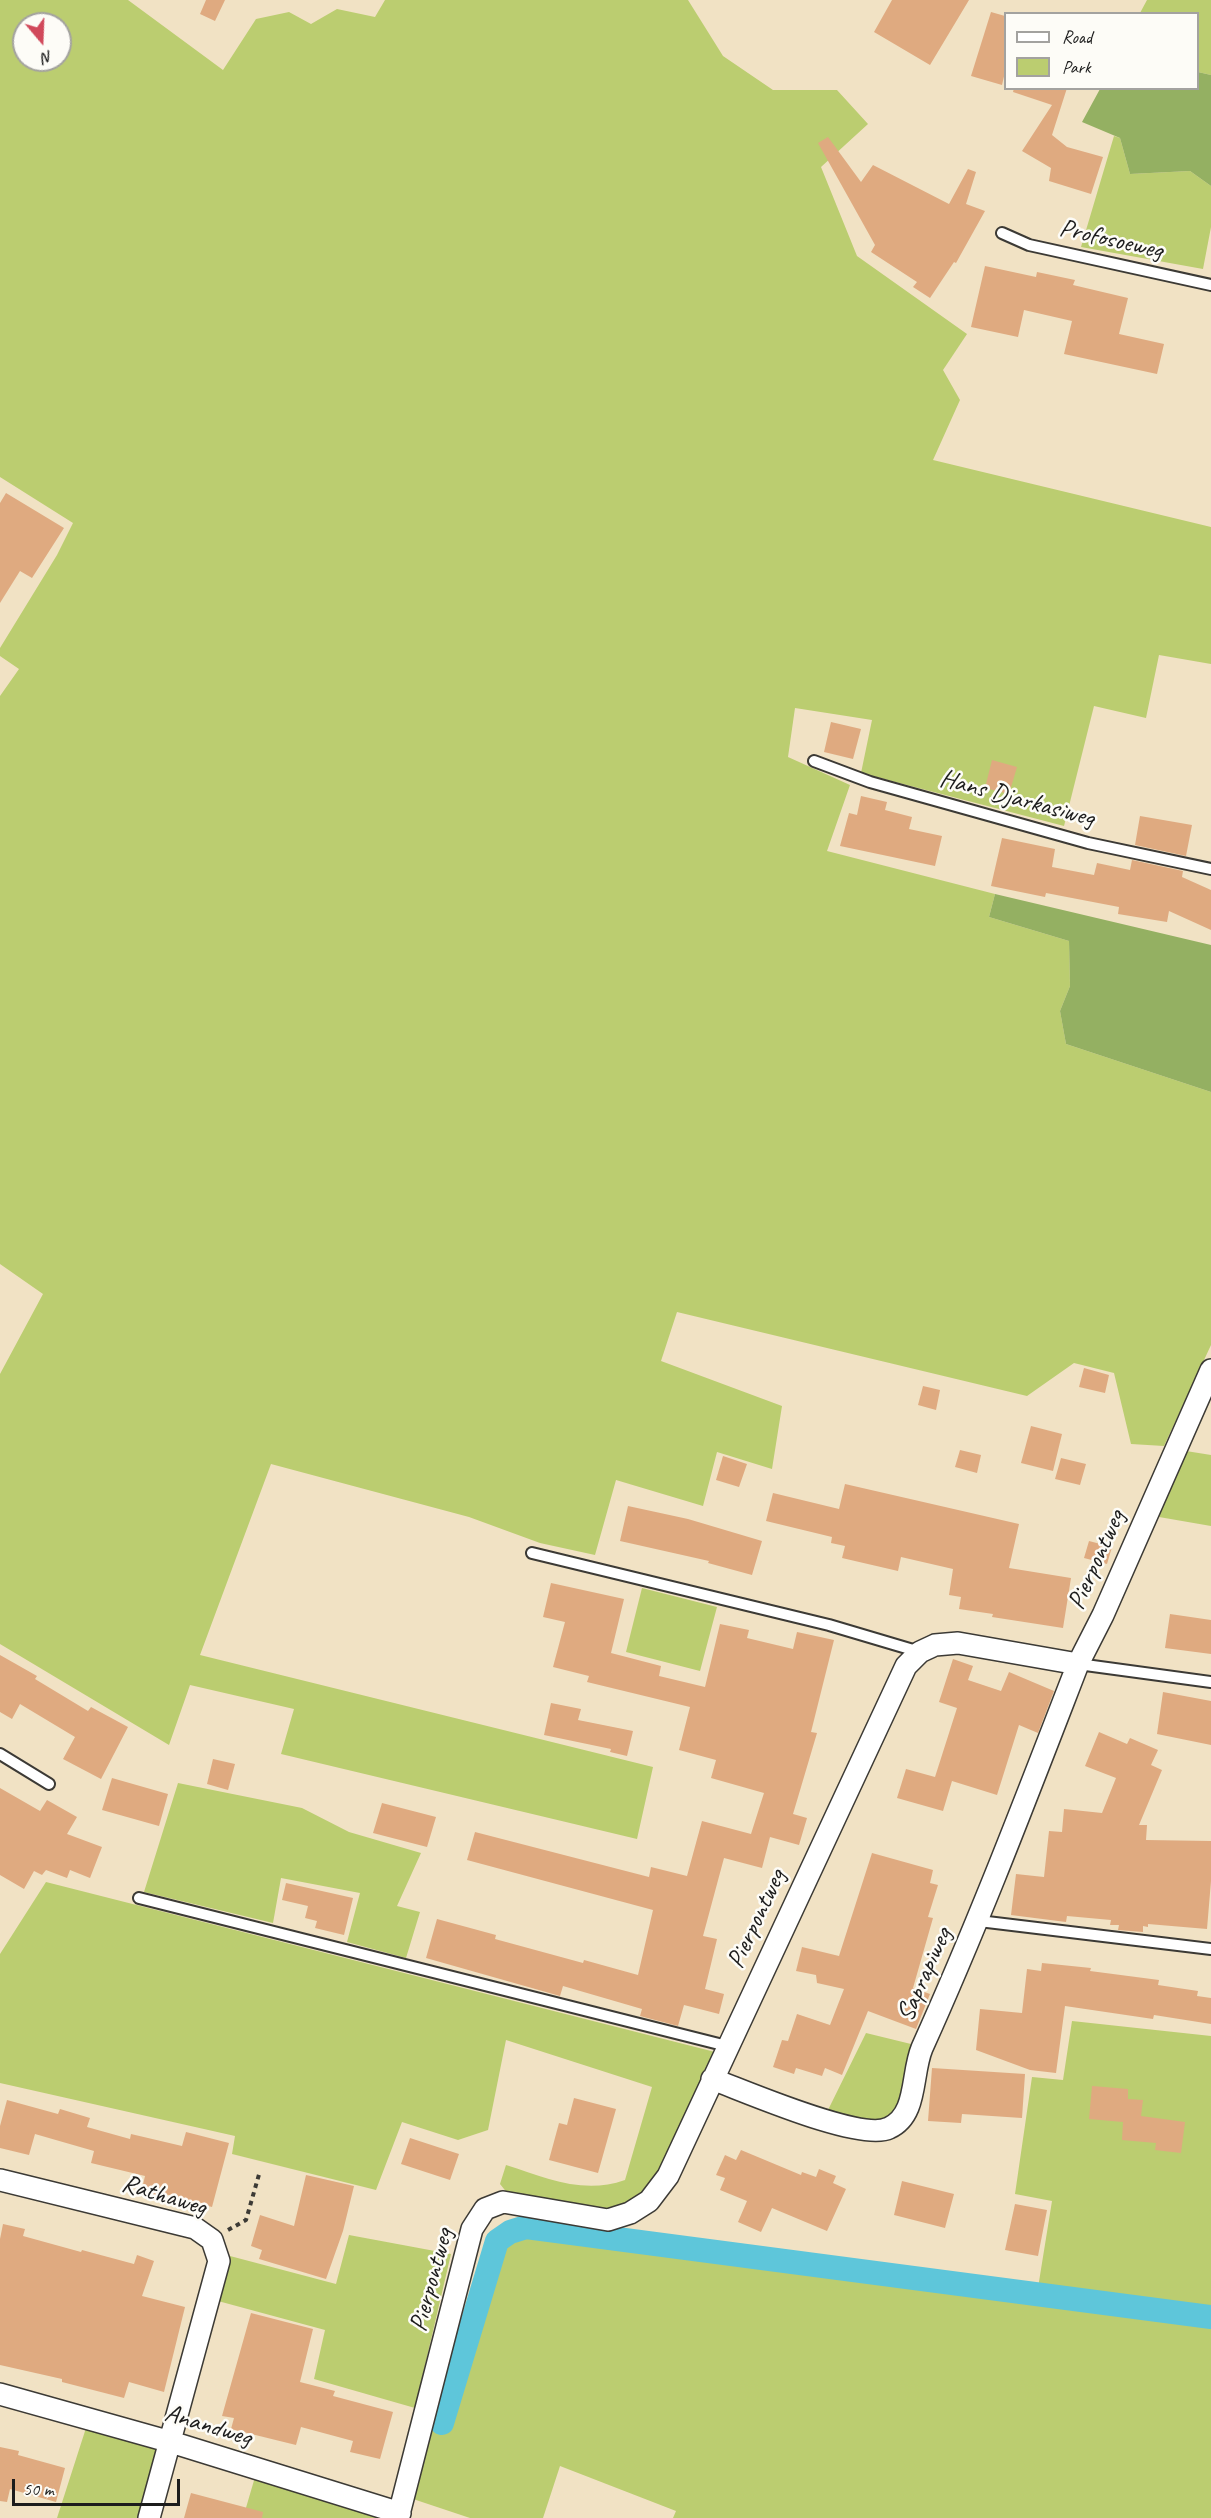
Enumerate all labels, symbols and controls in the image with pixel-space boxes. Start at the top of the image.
north arrow [12,12,72,72]
legend [1004,12,1199,90]
text: Road [1062,26,1092,48]
text: N [39,46,55,68]
text: Park [1062,56,1091,78]
street label: Profosoeweg [1056,213,1166,267]
street label: Hans Djarkasiweg [936,763,1098,835]
street label: Pierpontweg [1061,1505,1133,1615]
street label: Pierpontweg [721,1865,793,1973]
street label: Saprapiweg [891,1923,959,2027]
street label: Rathaweg [118,2168,210,2224]
street label: Pierpontweg [403,2225,461,2335]
street label: Anandweg [161,2398,255,2454]
scale bar [15,2467,183,2505]
text: 50 m [23,2478,54,2500]

